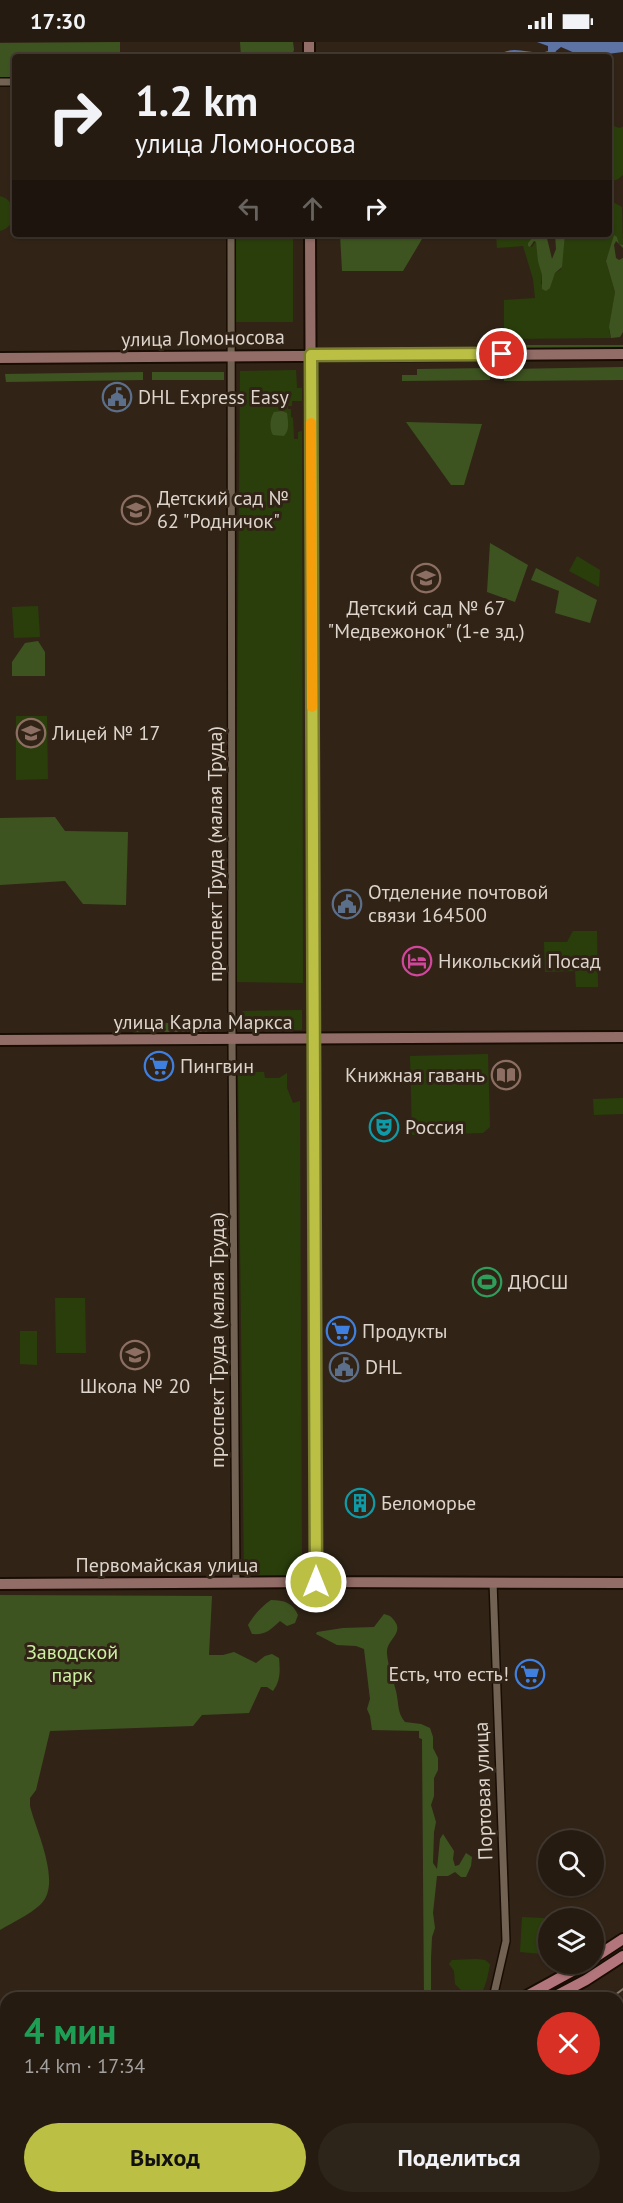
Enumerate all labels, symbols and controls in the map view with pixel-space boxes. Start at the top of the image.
text: 17:30 [30,7,86,35]
text: 1.2 km [135,73,258,128]
icon: right [36,78,114,156]
text: улица Ломоносова [135,126,356,160]
icon: left [233,192,266,225]
icon: ahead [296,192,329,225]
icon: right [359,192,392,225]
street label: улица Ломоносова [121,324,285,352]
pin [476,328,527,379]
icon: arrive [485,337,518,370]
public building icon: DHL Express Easy [101,381,133,413]
place label: DHL Express Easy [138,384,289,410]
place label: Детский сад № 62 "Родничок" [157,485,289,534]
school or university icon: Детский сад № 62 "Родничок" [120,494,152,526]
school or university icon: Детский сад № 67 "Медвежонок" (1-е зд.) [410,562,442,594]
place label: Детский сад № 67 "Медвежонок" (1-е зд.) [327,595,525,644]
school or university icon: Лицей № 17 [15,717,47,749]
place label: Лицей № 17 [51,720,160,746]
street label: проспект Труда (малая Труда) [202,726,228,982]
place label: Отделение почтовой связи 164500 [368,879,548,928]
public building icon: Отделение почтовой связи 164500 [331,888,363,920]
hotel icon: Никольский Посад [401,945,433,977]
place label: Никольский Посад [438,948,601,974]
street label: улица Карла Маркса [113,1009,293,1035]
supermarket icon: Пингвин [143,1050,175,1082]
place label: Пингвин [180,1053,254,1079]
library icon: Книжная гавань [490,1059,522,1091]
place label: Книжная гавань [345,1062,485,1088]
theatre icon: Россия [368,1111,400,1143]
place label: Россия [405,1114,464,1140]
street label: проспект Труда (малая Труда) [204,1212,230,1468]
sports icon: ДЮСШ [471,1266,503,1298]
place label: ДЮСШ [508,1269,568,1295]
supermarket icon: Продукты [325,1315,357,1347]
place label: Продукты [362,1318,447,1344]
school or university icon: Школа № 20 [119,1339,151,1371]
public building icon: DHL [328,1351,360,1383]
place label: DHL [365,1354,402,1380]
place label: Школа № 20 [80,1373,190,1399]
building icon: Беломорье [344,1487,376,1519]
place label: Беломорье [381,1490,476,1516]
position arrow [284,1550,348,1614]
street label: Первомайская улица [76,1552,258,1578]
park label: Заводской парк [26,1639,118,1688]
supermarket icon: Есть, что есть! [514,1658,546,1690]
place label: Есть, что есть! [389,1661,509,1687]
street label: Портовая улица [468,1721,498,1861]
map controls [538,1830,604,1974]
button: search [538,1830,604,1896]
button: layers [538,1908,604,1974]
text: 4 мин [24,2007,116,2054]
button: close [537,2012,600,2075]
text: 1.4 km · 17:34 [24,2053,145,2079]
button: Выход [24,2123,306,2192]
button: Поделиться [318,2123,600,2192]

